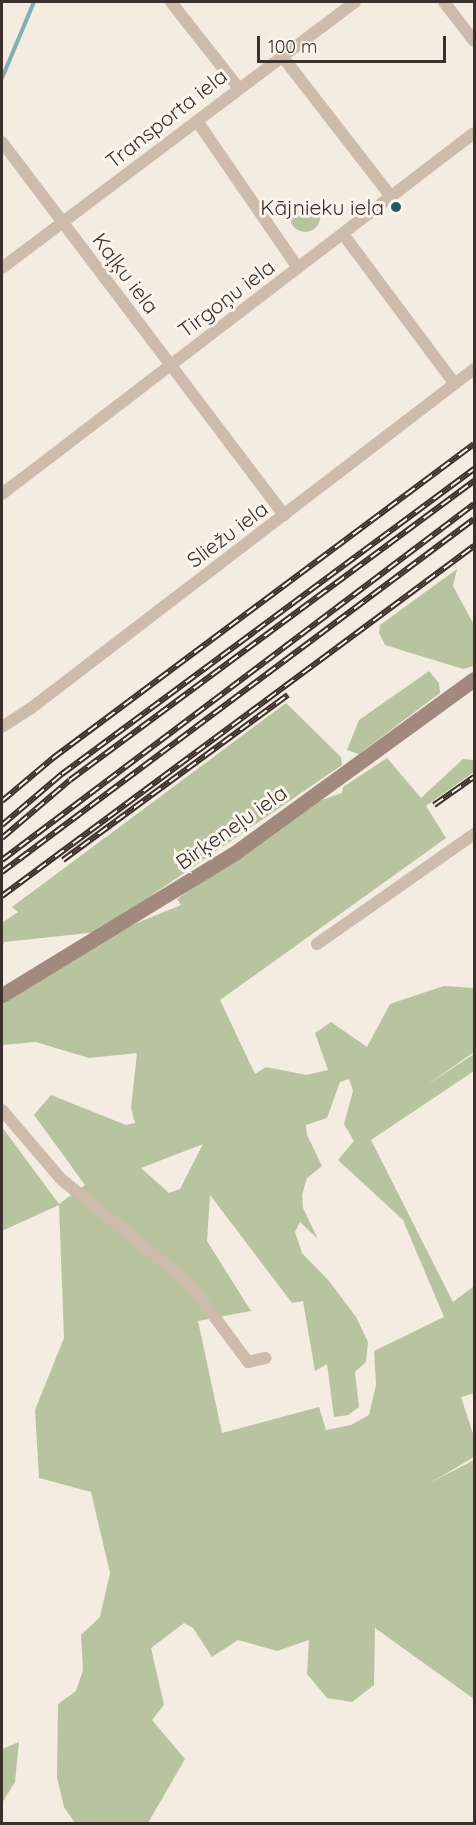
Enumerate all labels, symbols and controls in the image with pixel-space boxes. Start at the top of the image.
scale bar [260,24,449,62]
text: 100 m [268,35,317,58]
street label: Transporta iela [100,63,232,173]
place label: Kājnieku iela [260,194,384,220]
marker: Kājnieku iela [389,200,403,214]
street label: Kaļķu iela [87,228,165,318]
street label: Tirgoņu iela [173,254,279,342]
street label: Sliežu iela [182,495,272,573]
street label: Birķeneļu iela [171,779,291,875]

